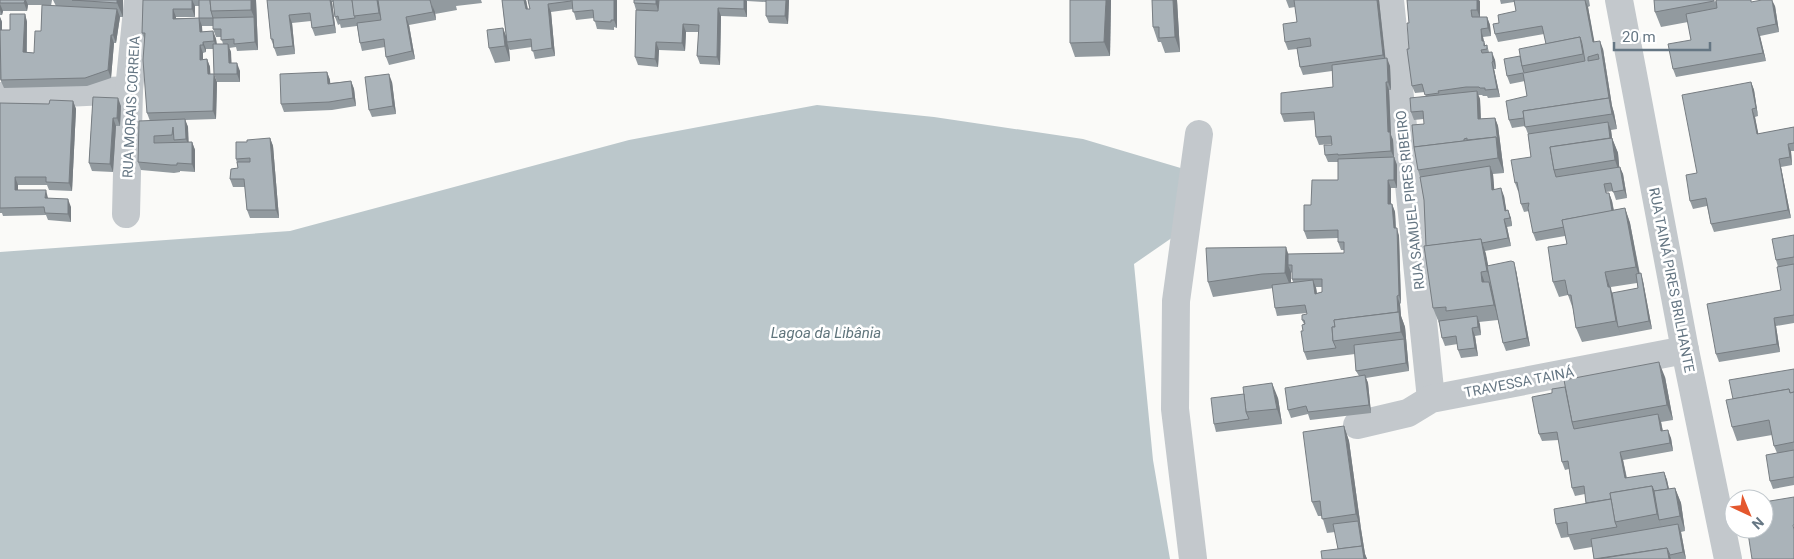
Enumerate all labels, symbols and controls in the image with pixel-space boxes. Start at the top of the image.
scale bar [1614,20,1710,52]
text: 20 m [1622,28,1656,46]
street label: RUA MORAIS CORREIA [119,35,143,179]
street label: RUA SAMUEL PIRES RIBEIRO [1393,110,1427,290]
street label: RUA TAINÁ PIRES BRILHANTE [1646,186,1699,374]
water label: Lagoa da Libânia [771,324,881,342]
street label: TRAVESSA TAINÁ [1463,363,1575,400]
north arrow [1724,489,1774,539]
text: N [1749,514,1767,533]

